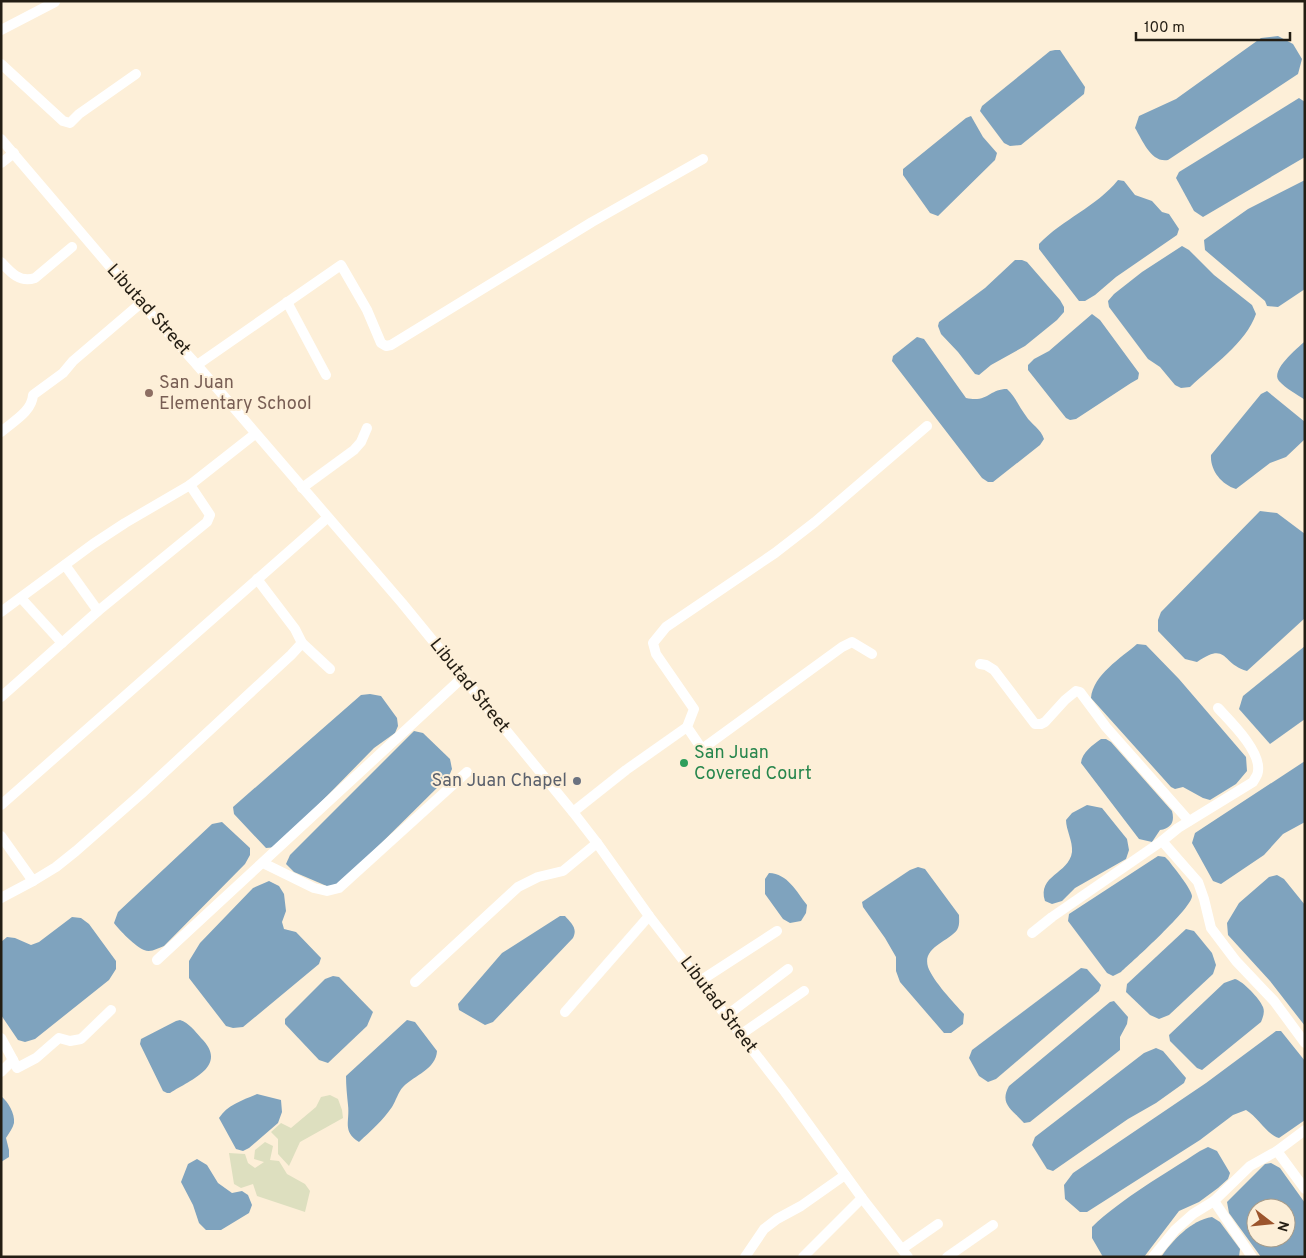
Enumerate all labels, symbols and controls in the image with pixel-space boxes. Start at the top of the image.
scale bar [1136,10,1290,42]
text: 100 m [1144,19,1185,38]
street label: Libutad Street [101,260,195,360]
place label: San Juan Elementary School [159,372,312,416]
marker: San Juan Elementary School [143,387,155,399]
street label: Libutad Street [424,634,514,738]
place label: San Juan Covered Court [694,742,812,786]
marker: San Juan Covered Court [678,757,690,769]
place label: San Juan Chapel [432,770,567,793]
marker: San Juan Chapel [571,775,583,787]
street label: Libutad Street [674,952,762,1058]
north arrow [1246,1198,1296,1248]
text: N [1272,1219,1292,1233]

